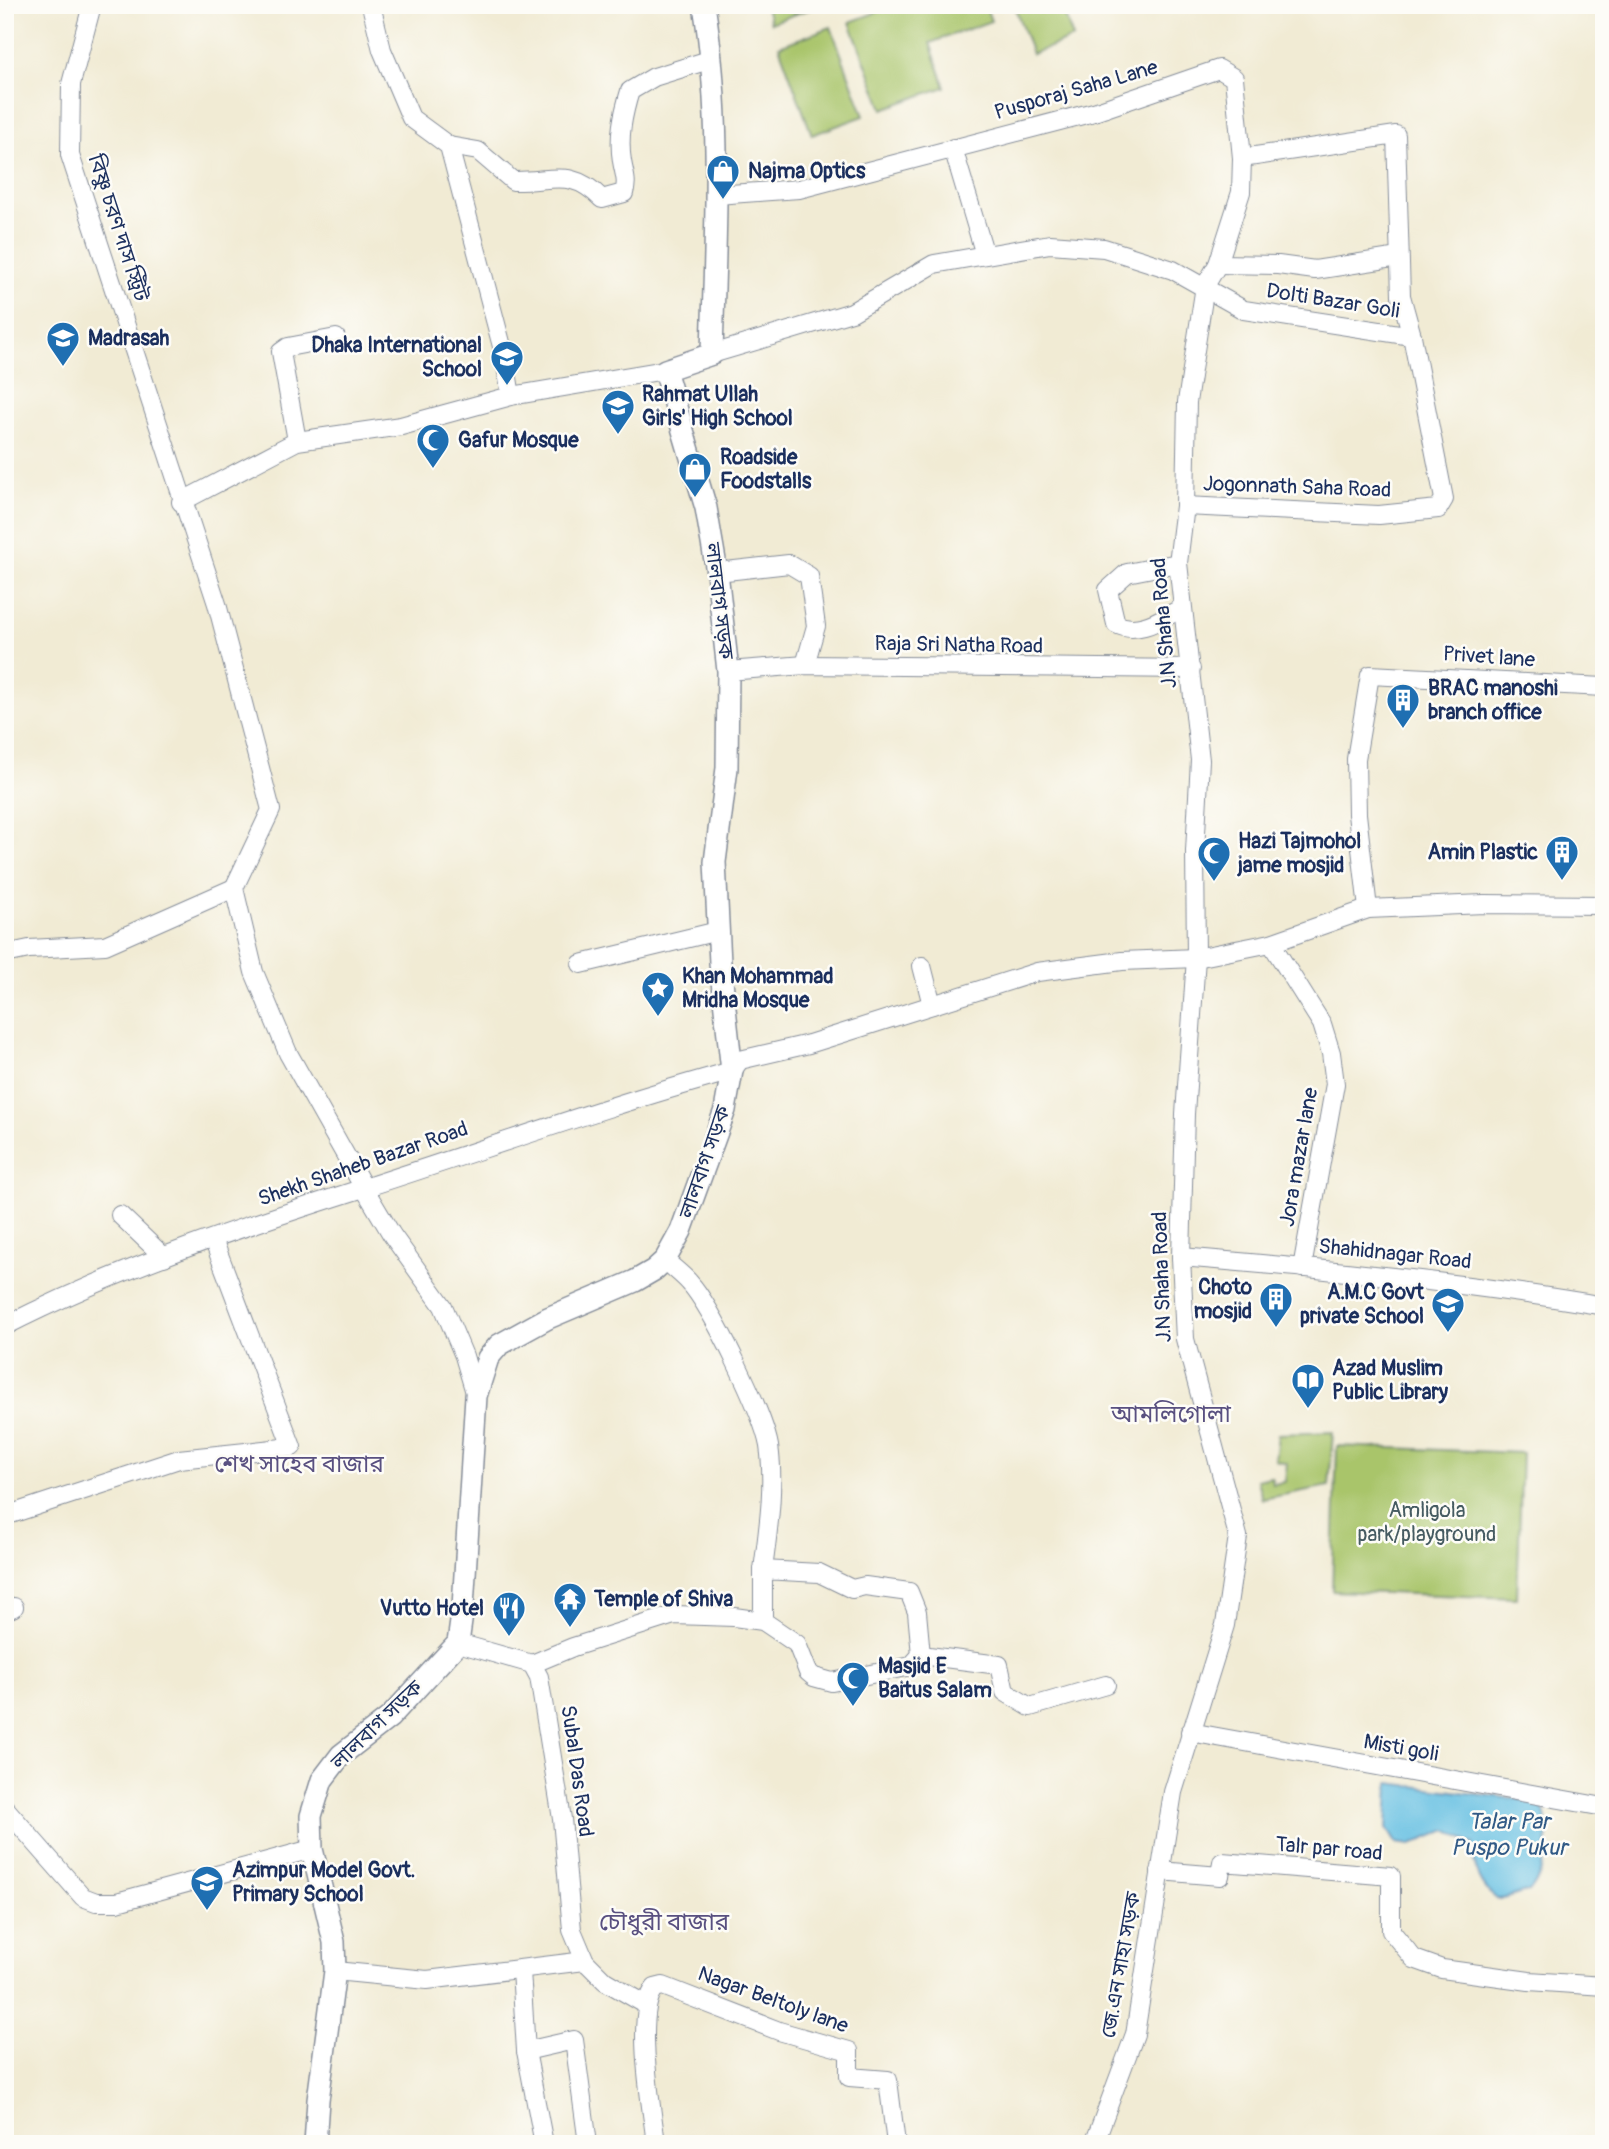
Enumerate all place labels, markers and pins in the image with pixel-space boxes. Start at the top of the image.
shop icon: Najma Optics [704,152,742,201]
place label: Najma Optics [748,158,866,185]
school or university icon: Madrasah [44,319,82,368]
place label: Madrasah [88,325,170,352]
place label: Dhaka International School [311,332,482,383]
school or university icon: Dhaka International School [488,338,526,387]
place label: Rahmat Ullah Girls' High School [642,381,793,432]
school or university icon: Rahmat Ullah Girls' High School [599,387,637,436]
mosque icon: Gafur Mosque [414,421,452,470]
place label: Gafur Mosque [458,427,579,454]
place label: Roadside Foodstalls [720,444,812,495]
shop icon: Roadside Foodstalls [676,450,714,499]
place label: BRAC manoshi branch office [1428,675,1558,726]
building icon: BRAC manoshi branch office [1384,681,1422,730]
place label: Hazi Tajmohol jame mosjid [1237,828,1361,879]
building icon: Amin Plastic [1543,833,1581,882]
mosque icon: Hazi Tajmohol jame mosjid [1195,834,1233,883]
place label: Amin Plastic [1428,839,1538,866]
place label: Khan Mohammad Mridha Mosque [682,963,833,1014]
place icon: Khan Mohammad Mridha Mosque [639,969,677,1018]
place label: Choto mosjid [1194,1274,1253,1325]
place label: A.M.C Govt private School [1300,1279,1425,1330]
building icon: Choto mosjid [1257,1280,1295,1329]
school or university icon: A.M.C Govt private School [1429,1285,1467,1334]
place label: Azad Muslim Public Library [1332,1355,1448,1406]
library icon: Azad Muslim Public Library [1289,1361,1327,1410]
temple icon: Temple of Shiva [551,1580,589,1629]
place label: Temple of Shiva [593,1586,733,1613]
restaurant icon: Vutto Hotel [490,1589,528,1638]
place label: Vutto Hotel [380,1595,484,1622]
place label: Masjid E Baitus Salam [878,1653,992,1704]
mosque icon: Masjid E Baitus Salam [834,1659,872,1708]
place label: Azimpur Model Govt. Primary School [232,1857,415,1908]
school or university icon: Azimpur Model Govt. Primary School [188,1863,226,1912]

